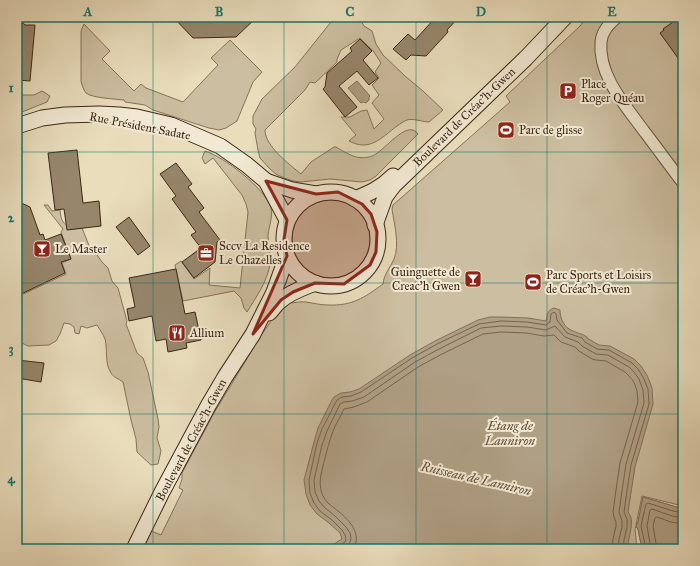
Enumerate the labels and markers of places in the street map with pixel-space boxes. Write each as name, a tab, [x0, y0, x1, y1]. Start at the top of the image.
place label: Place Roger Quéau	[581, 77, 645, 106]
parking icon: Place Roger Quéau	[558, 81, 578, 101]
sports icon: Parc de glisse	[496, 120, 516, 140]
place label: Parc de glisse	[519, 123, 582, 138]
bar icon: Le Master	[32, 239, 52, 259]
place label: Sccv La Residence Le Chazelles	[219, 239, 310, 267]
place label: Le Master	[55, 242, 108, 256]
office icon: Sccv La Residence Le Chazelles	[196, 243, 216, 263]
place label: Guinguette de Creac'h Gwen	[391, 265, 461, 293]
place label: Parc Sports et Loisirs de Créac'h-Gwen	[546, 268, 651, 296]
bar icon: Guinguette de Creac'h Gwen	[463, 269, 483, 289]
sports icon: Parc Sports et Loisirs de Créac'h-Gwen	[523, 272, 543, 292]
restaurant icon: Allium	[167, 323, 187, 343]
place label: Allium	[189, 326, 224, 340]

